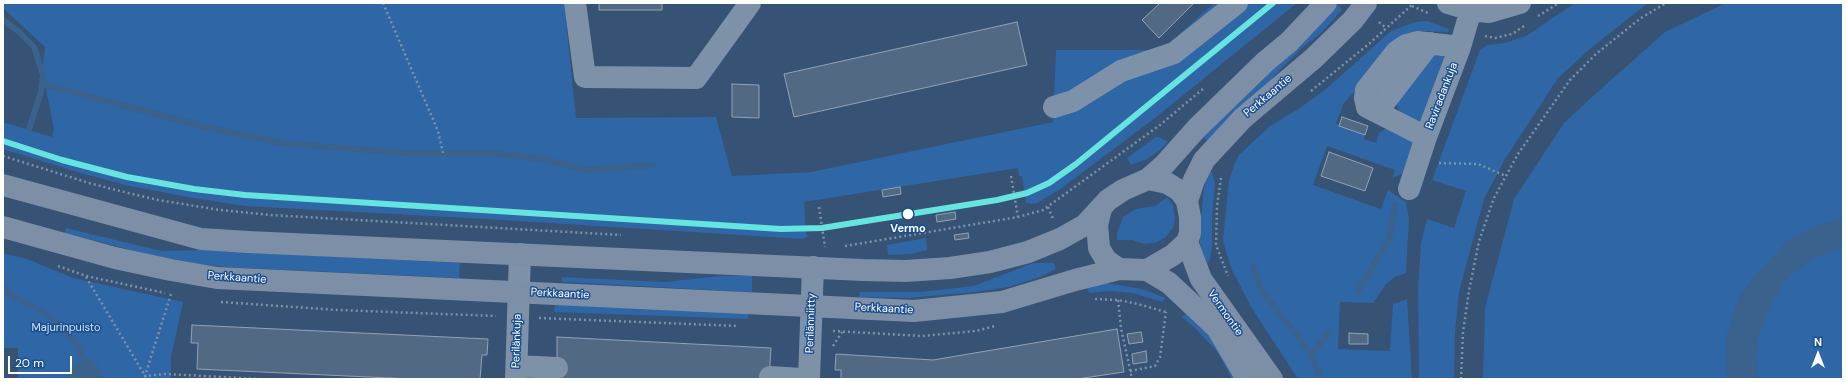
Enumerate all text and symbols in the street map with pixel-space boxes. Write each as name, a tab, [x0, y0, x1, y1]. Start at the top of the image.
street label: Raviradankuja	[1423, 61, 1461, 131]
street label: Perkkaantie	[1241, 72, 1295, 120]
marker: Vermo	[901, 207, 915, 221]
place label: Vermo	[890, 222, 926, 236]
street label: Perkkaantie	[207, 269, 267, 287]
street label: Perkkaantie	[530, 286, 590, 302]
street label: Vermontie	[1204, 288, 1246, 338]
street label: Perilänniitty	[803, 293, 819, 353]
street label: Perkkaantie	[854, 301, 914, 317]
street label: Perilänkuja	[509, 314, 525, 368]
park label: Majurinpuisto	[31, 321, 101, 335]
north arrow	[1798, 334, 1838, 374]
text: N	[1814, 335, 1822, 349]
scale bar	[10, 348, 74, 374]
text: 20 m	[15, 355, 44, 371]

